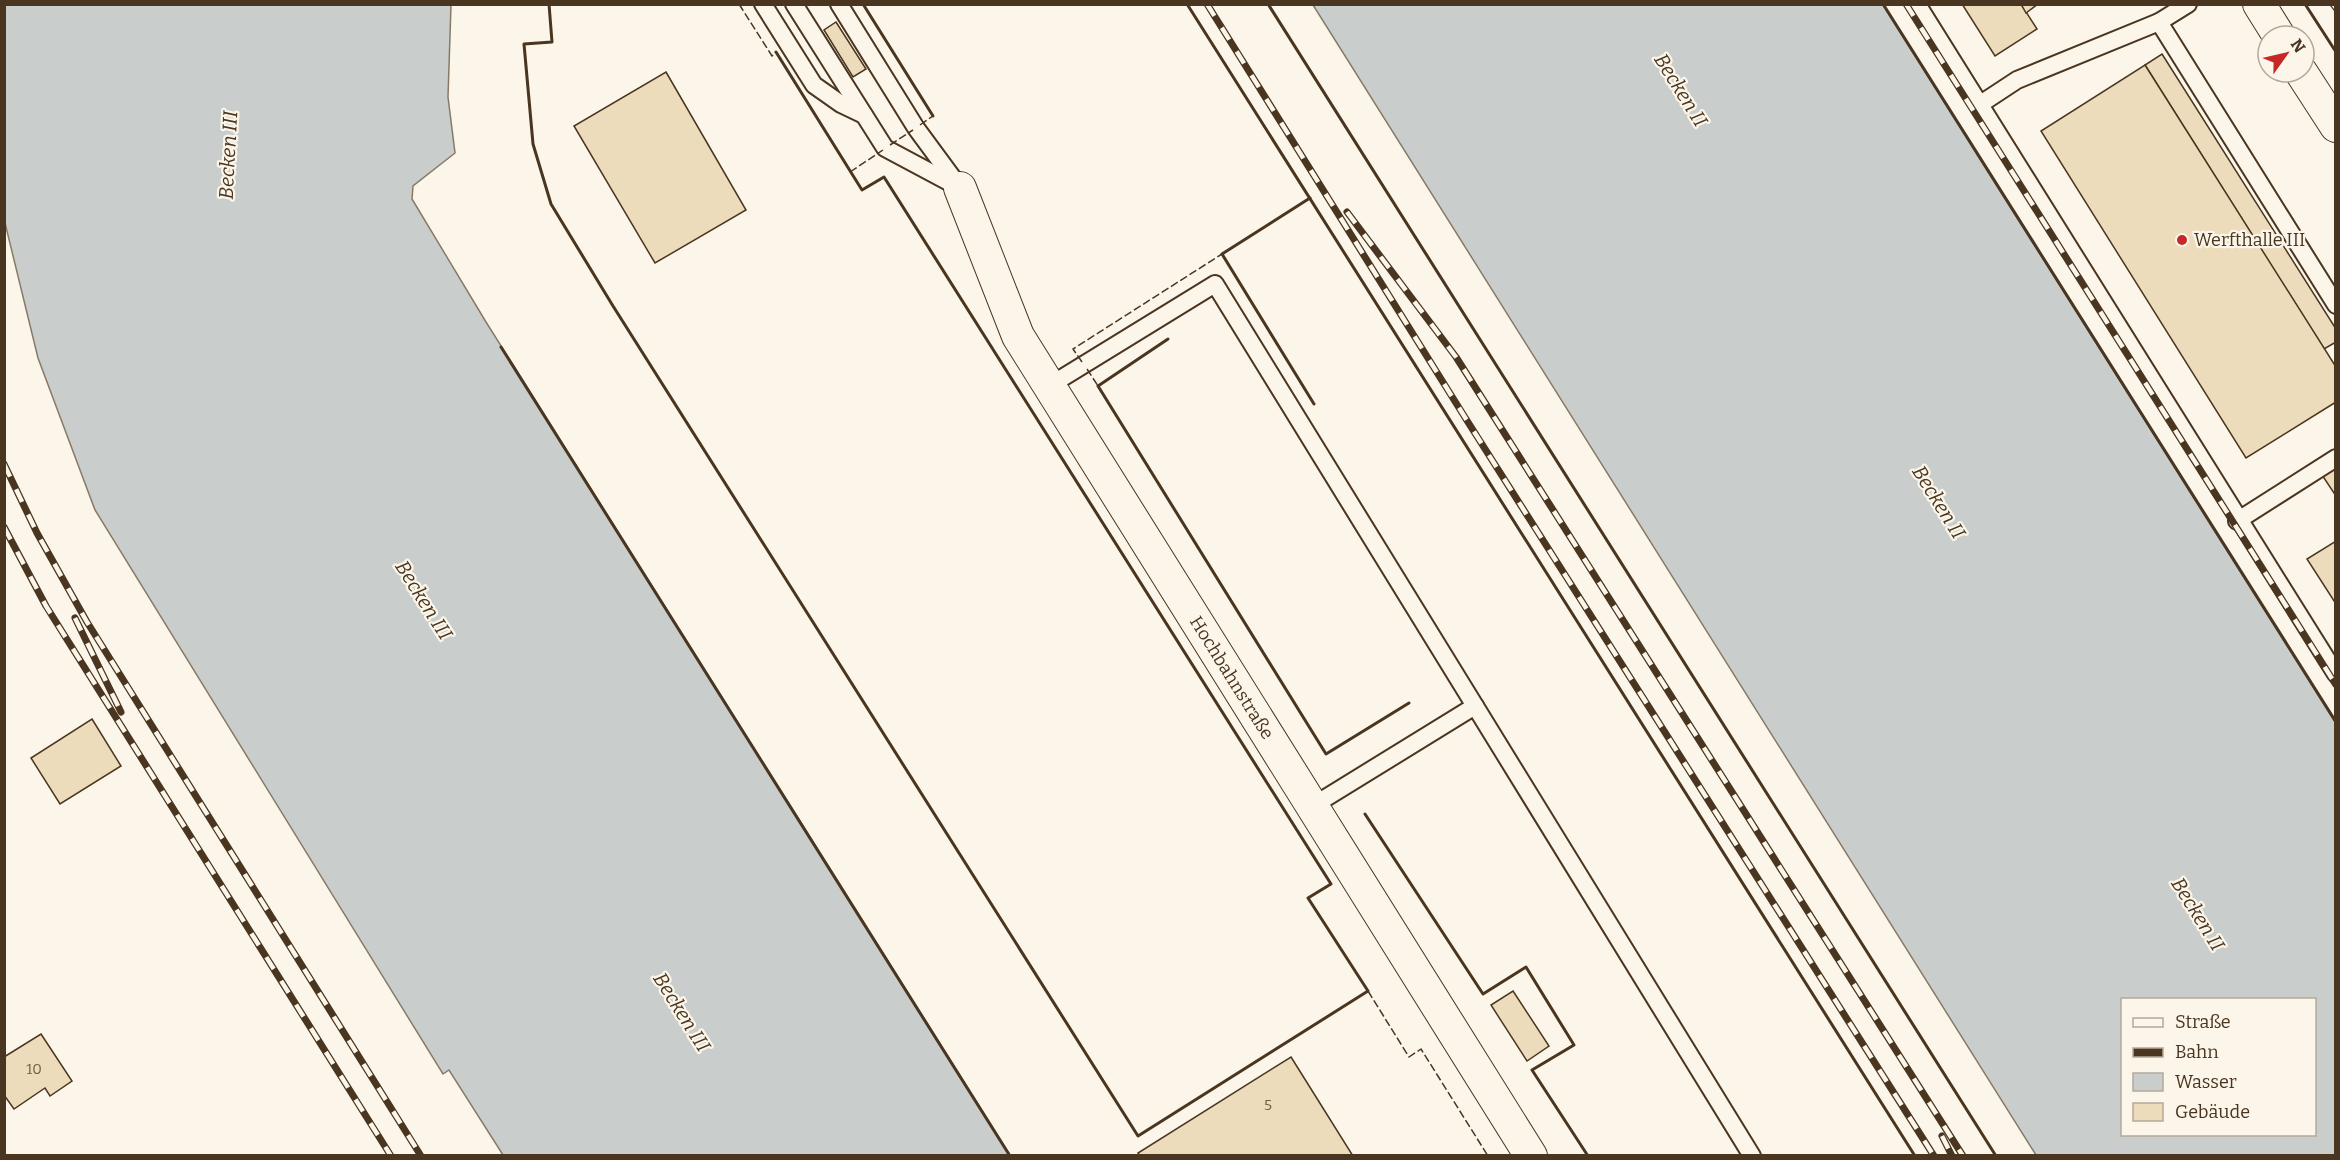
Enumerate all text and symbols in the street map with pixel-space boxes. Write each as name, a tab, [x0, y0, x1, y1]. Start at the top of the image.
north arrow	[2256, 24, 2316, 84]
text: N	[2287, 35, 2309, 56]
water label: Becken II	[1649, 49, 1713, 132]
water label: Becken III	[214, 109, 242, 200]
place label: Werfthalle III	[2194, 229, 2305, 251]
marker: Werfthalle III	[2175, 233, 2189, 247]
water label: Becken II	[1907, 461, 1971, 544]
water label: Becken III	[390, 556, 458, 645]
street label: Hochbahnstraße	[1185, 612, 1279, 743]
water label: Becken II	[2166, 873, 2230, 956]
water label: Becken III	[648, 968, 716, 1057]
legend	[2121, 998, 2316, 1136]
text: Straße	[2175, 1011, 2231, 1033]
text: Bahn	[2175, 1041, 2219, 1063]
house number: 10	[26, 1060, 42, 1078]
text: Wasser	[2175, 1071, 2237, 1093]
house number: 5	[1264, 1096, 1272, 1114]
text: Gebäude	[2175, 1101, 2250, 1123]

